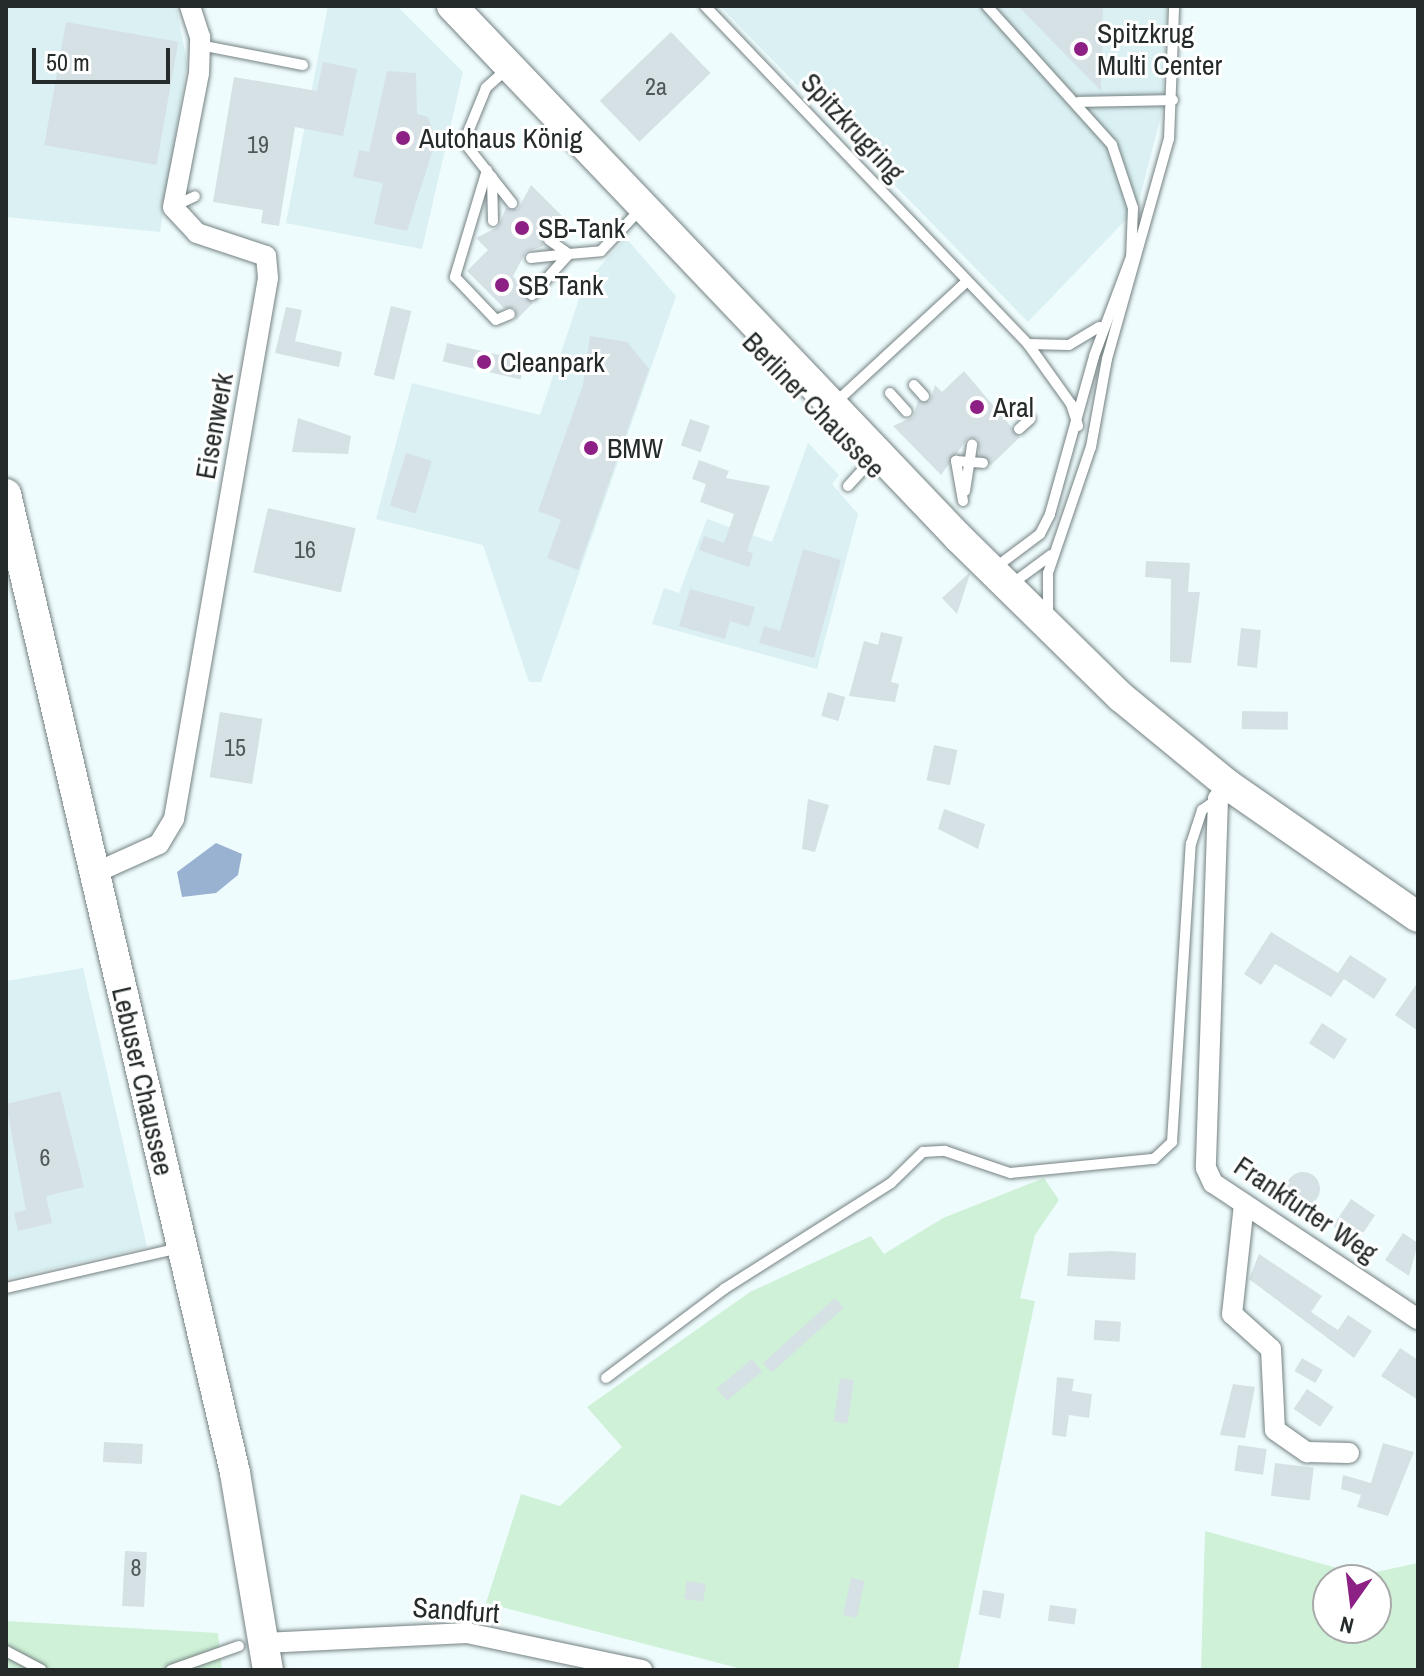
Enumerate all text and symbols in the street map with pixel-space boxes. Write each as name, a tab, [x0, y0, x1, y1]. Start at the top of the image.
place label: Spitzkrug Multi Center	[1097, 16, 1222, 82]
scale bar	[36, 32, 174, 82]
marker: Spitzkrug Multi Center	[1072, 40, 1090, 58]
text: 50 m	[46, 46, 90, 78]
street label: Spitzkrugring	[794, 66, 912, 188]
house number: 2a	[645, 73, 667, 101]
place label: Autohaus König	[419, 121, 582, 155]
marker: Autohaus König	[394, 129, 412, 147]
house number: 19	[247, 131, 269, 159]
place label: SB-Tank	[538, 211, 625, 245]
marker: SB-Tank	[513, 219, 531, 237]
place label: SB Tank	[518, 268, 604, 302]
marker: SB Tank	[493, 276, 511, 294]
street label: Berliner Chaussee	[736, 325, 892, 485]
place label: Cleanpark	[500, 345, 605, 379]
marker: Cleanpark	[475, 353, 493, 371]
street label: Eisenwerk	[188, 370, 240, 482]
place label: Aral	[993, 390, 1034, 424]
marker: Aral	[968, 398, 986, 416]
place label: BMW	[607, 431, 663, 465]
marker: BMW	[582, 439, 600, 457]
house number: 16	[294, 536, 316, 564]
house number: 15	[224, 734, 246, 762]
street label: Lebuser Chaussee	[105, 983, 181, 1179]
house number: 6	[40, 1144, 50, 1172]
street label: Frankfurter Weg	[1228, 1149, 1384, 1269]
house number: 8	[131, 1554, 141, 1582]
north arrow	[1312, 1564, 1392, 1644]
street label: Sandfurt	[412, 1590, 500, 1630]
text: N	[1337, 1609, 1357, 1641]

